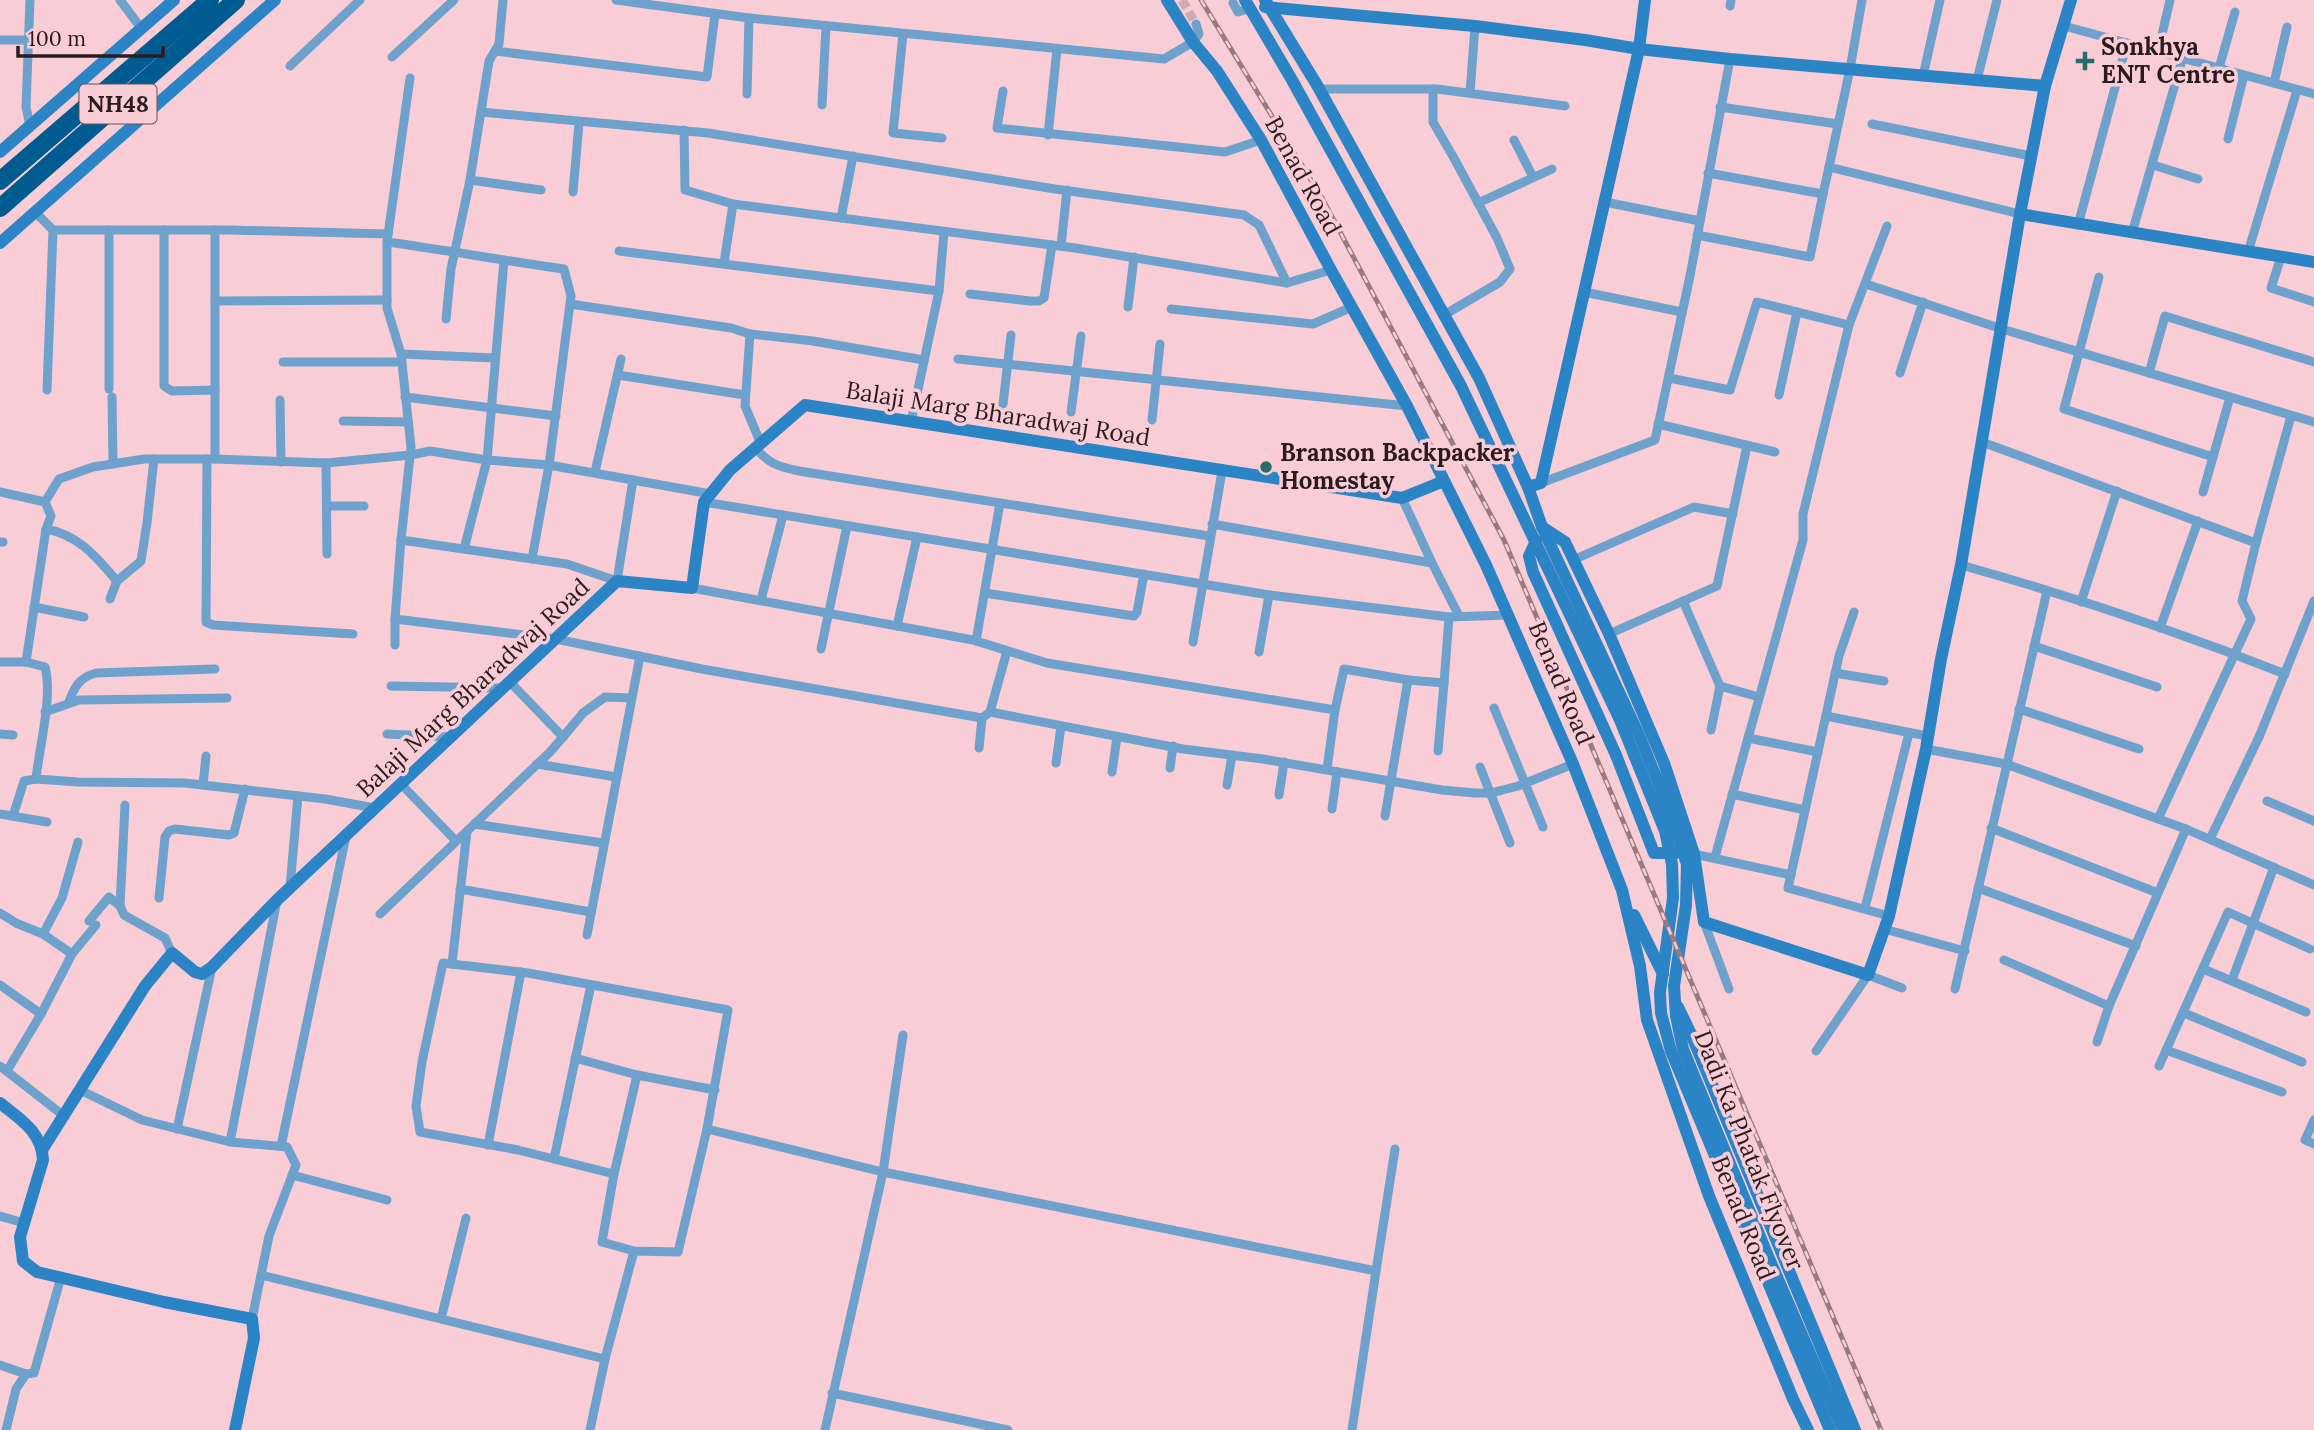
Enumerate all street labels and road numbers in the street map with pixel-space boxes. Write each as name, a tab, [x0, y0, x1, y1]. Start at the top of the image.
road number: NH48	[80, 85, 156, 124]
street label: Benad Road	[1258, 111, 1349, 241]
street label: Balaji Marg Bharadwaj Road	[844, 374, 1152, 453]
street label: Balaji Marg Bharadwaj Road	[350, 571, 596, 804]
street label: Benad Road	[1522, 616, 1601, 749]
street label: Dadi Ka Phatak Flyover	[1687, 1025, 1812, 1275]
street label: Benad Road	[1705, 1151, 1782, 1284]

